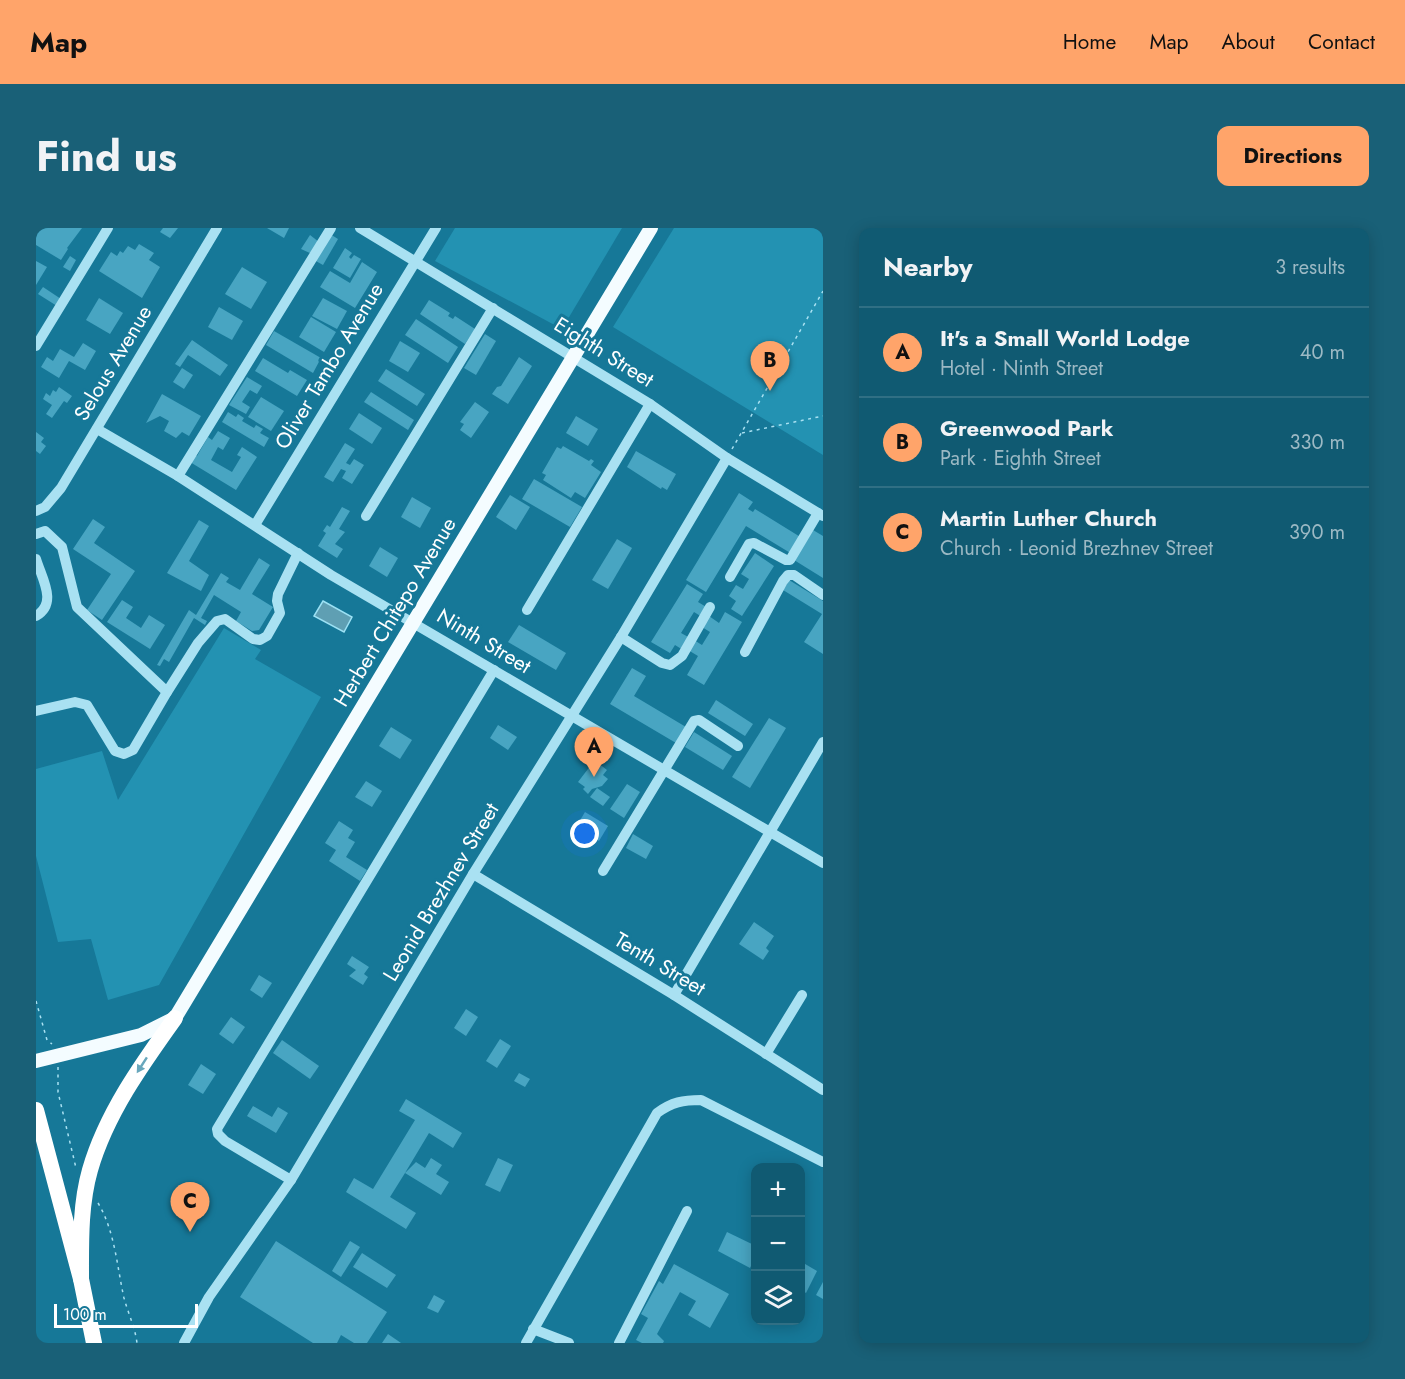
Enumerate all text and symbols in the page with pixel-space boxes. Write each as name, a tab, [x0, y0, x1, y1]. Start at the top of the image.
text: Map	[30, 22, 87, 63]
text: Home	[1063, 27, 1116, 57]
text: Map	[1149, 27, 1189, 57]
text: About	[1222, 27, 1275, 57]
text: Contact	[1308, 27, 1375, 57]
text: Find us	[36, 126, 177, 187]
button: Directions	[1217, 126, 1369, 186]
text: Nearby	[883, 248, 972, 286]
text: 3 results	[1275, 253, 1345, 282]
street label: Oliver Tambo Avenue	[267, 277, 391, 455]
street label: Selous Avenue	[67, 299, 159, 426]
street label: Eighth Street	[548, 309, 660, 395]
text: It's a Small World Lodge	[940, 322, 1190, 354]
text: A	[895, 338, 910, 367]
text: 40 m	[1300, 338, 1345, 367]
pin: B	[750, 342, 790, 391]
text: Hotel · Ninth Street	[940, 354, 1103, 383]
text: Greenwood Park	[940, 412, 1114, 444]
text: B	[896, 428, 909, 457]
text: 330 m	[1290, 428, 1345, 457]
text: Park · Eighth Street	[940, 444, 1101, 473]
text: Martin Luther Church	[940, 502, 1157, 534]
street label: Herbert Chitepo Avenue	[326, 511, 464, 712]
text: C	[895, 518, 910, 547]
text: 390 m	[1289, 518, 1345, 547]
text: Church · Leonid Brezhnev Street	[940, 534, 1213, 563]
street label: Ninth Street	[431, 601, 537, 681]
pin: A	[574, 728, 614, 777]
street label: Leonid Brezhnev Street	[376, 797, 506, 987]
your location	[570, 819, 599, 848]
street label: Tenth Street	[609, 925, 711, 1003]
one-way arrow	[136, 1057, 147, 1074]
map controls	[751, 1163, 805, 1325]
button: +	[751, 1163, 805, 1217]
pin: C	[170, 1182, 210, 1232]
button: −	[751, 1217, 805, 1271]
button: layers	[751, 1271, 805, 1325]
scale bar	[54, 1301, 198, 1328]
text: 100 m	[63, 1303, 107, 1326]

